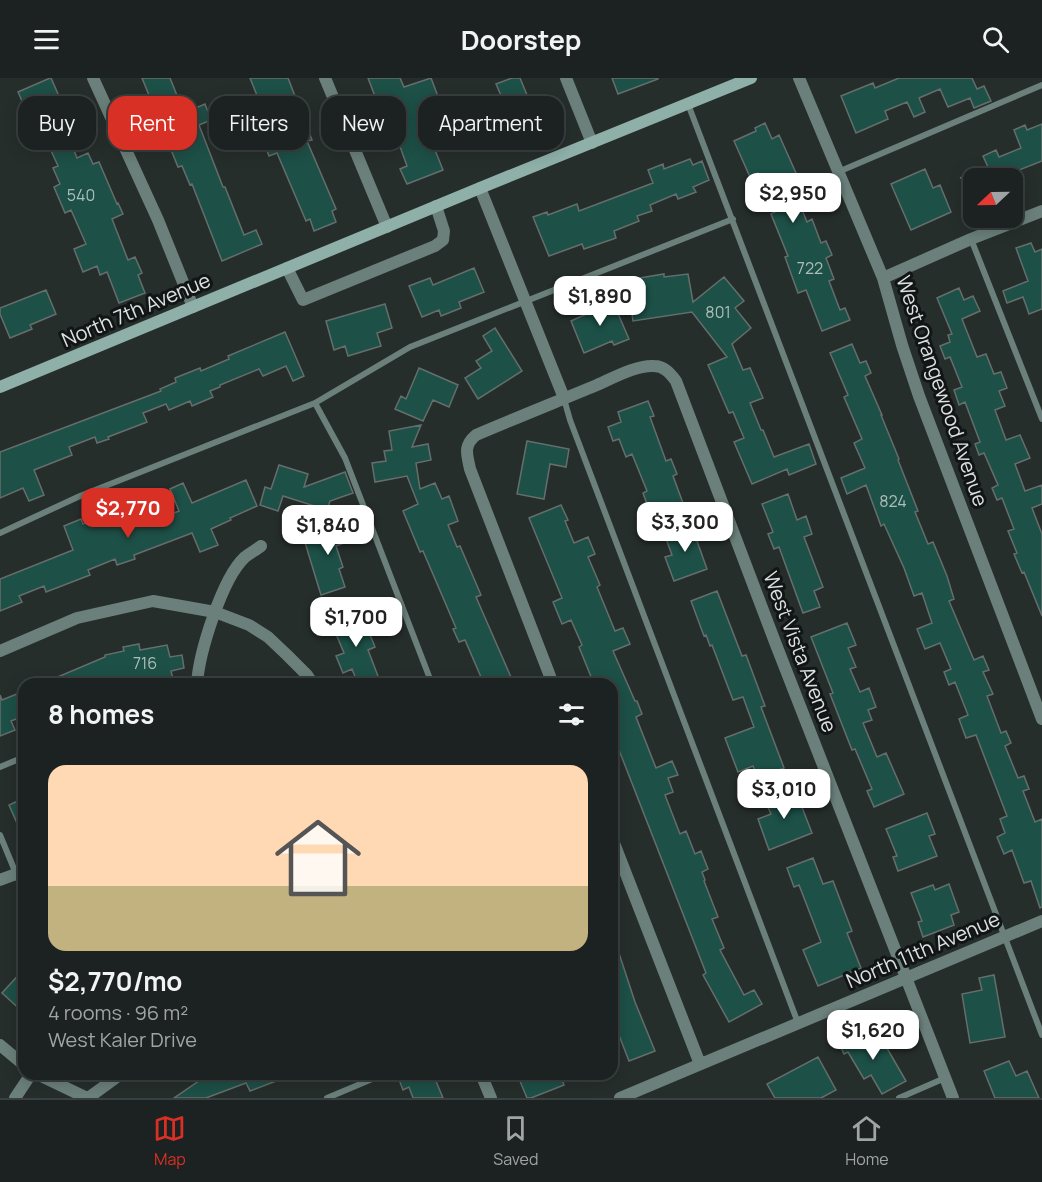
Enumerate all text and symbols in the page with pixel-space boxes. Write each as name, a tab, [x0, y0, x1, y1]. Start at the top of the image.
text: Doorstep	[461, 21, 581, 58]
icon: menu	[30, 23, 63, 56]
icon: search	[979, 23, 1012, 56]
chip: Buy	[18, 96, 96, 150]
chip: Rent	[108, 96, 197, 150]
chip: Filters	[209, 96, 309, 150]
chip: New	[321, 96, 406, 150]
chip: Apartment	[418, 96, 564, 150]
north arrow	[963, 168, 1023, 228]
map controls	[963, 168, 1023, 228]
pin: $2,950	[744, 173, 842, 224]
text: $2,950	[759, 179, 827, 206]
house number: 540	[67, 184, 95, 206]
house number: 722	[797, 257, 823, 279]
street label: North 7th Avenue	[57, 266, 214, 353]
street label: West Orangewood Avenue	[890, 272, 995, 510]
pin: $1,890	[551, 276, 649, 327]
text: $1,890	[568, 282, 632, 309]
house number: 801	[705, 301, 731, 323]
pin: $2,770	[79, 488, 177, 539]
house number: 824	[879, 490, 907, 512]
text: $2,770	[95, 494, 161, 521]
pin: $3,300	[636, 502, 734, 553]
pin: $1,840	[279, 505, 377, 556]
text: $3,300	[651, 508, 719, 535]
text: $1,840	[296, 511, 360, 538]
street label: West Vista Avenue	[757, 568, 844, 736]
pin: $1,700	[307, 597, 405, 648]
text: $1,700	[324, 603, 388, 630]
house number: 716	[133, 652, 157, 674]
text: 8 homes	[48, 696, 154, 732]
icon: filters	[555, 698, 588, 731]
pin: $3,010	[735, 769, 833, 820]
text: $3,010	[751, 775, 817, 802]
icon: home	[264, 804, 372, 912]
street label: North 11th Avenue	[842, 905, 1004, 994]
text: $2,770/mo	[48, 963, 182, 999]
text: 4 rooms · 96 m²	[48, 999, 188, 1026]
pin: $1,620	[824, 1010, 922, 1061]
text: $1,620	[841, 1016, 905, 1043]
text: West Kaler Drive	[48, 1026, 197, 1053]
tab: Map	[153, 1112, 186, 1170]
tab: Saved	[493, 1112, 538, 1170]
tab: Home	[845, 1112, 889, 1170]

